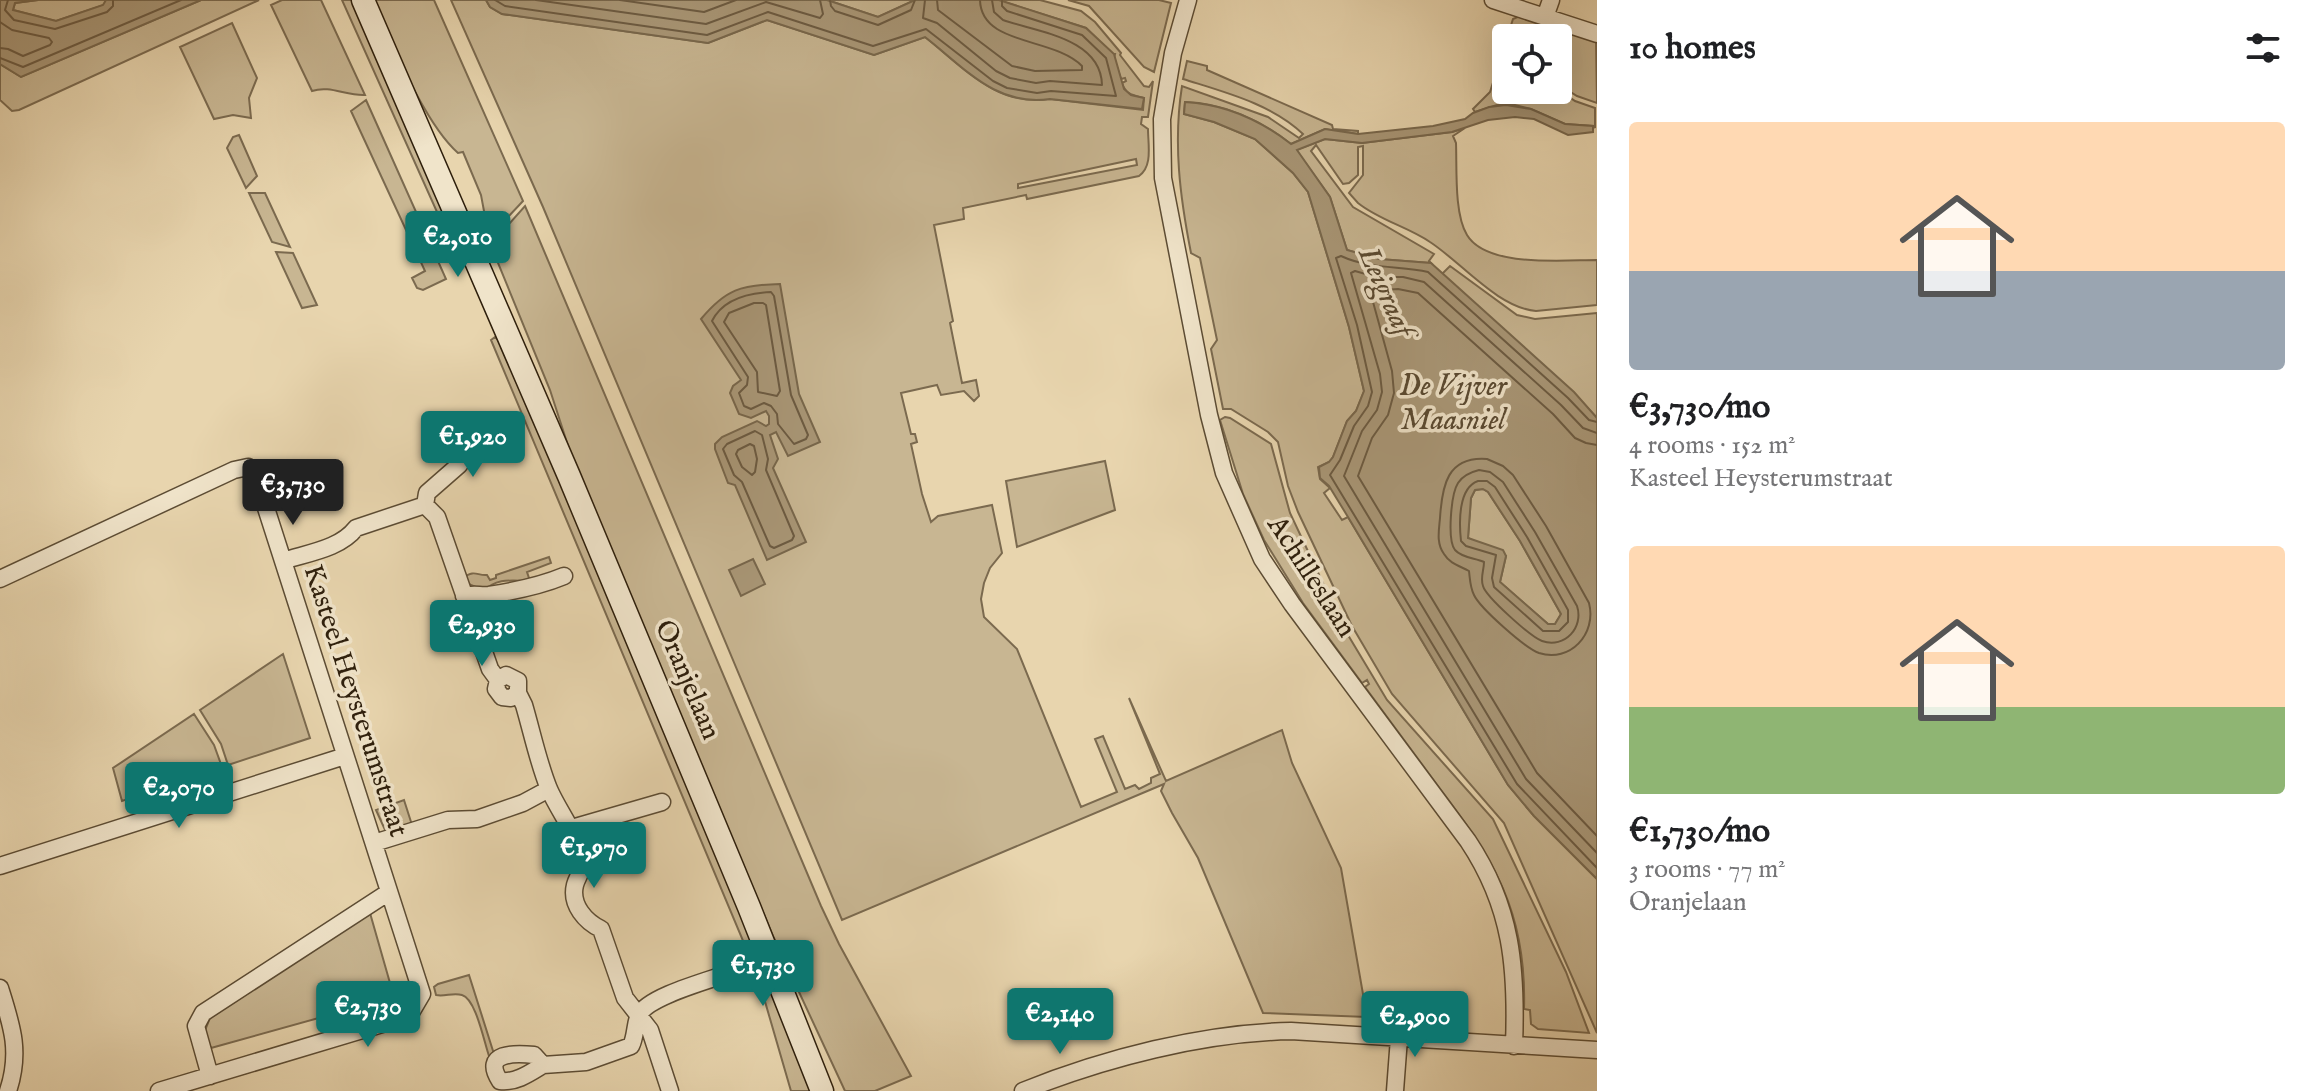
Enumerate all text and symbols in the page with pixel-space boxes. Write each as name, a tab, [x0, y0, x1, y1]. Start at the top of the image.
map controls	[1492, 24, 1572, 104]
button: locate	[1492, 24, 1572, 104]
icon: filters	[2241, 26, 2285, 70]
text: 10 homes	[1629, 27, 1756, 70]
icon: home	[1885, 174, 2029, 318]
pin: €2,010	[393, 211, 523, 279]
text: €2,010	[423, 220, 493, 253]
water label: Leigraaf	[1348, 240, 1425, 350]
water label: De Vijver Maasniel	[1399, 368, 1509, 440]
text: €3,730/mo	[1629, 386, 1770, 429]
pin: €1,920	[408, 411, 538, 479]
text: €1,920	[439, 420, 507, 453]
text: 4 rooms · 152 m²	[1629, 429, 1796, 462]
pin: €3,730	[228, 459, 358, 527]
text: Kasteel Heysterumstraat	[1629, 462, 1893, 495]
text: €3,730	[260, 468, 326, 501]
street label: Achilleslaan	[1258, 509, 1363, 644]
street label: Kasteel Heysterumstraat	[294, 561, 416, 842]
icon: home	[1885, 598, 2029, 742]
pin: €2,930	[417, 600, 547, 668]
text: €2,930	[448, 609, 516, 642]
street label: Oranjelaan	[646, 615, 728, 745]
pin: €2,070	[114, 762, 244, 830]
text: €2,070	[143, 771, 215, 804]
text: €1,730/mo	[1629, 810, 1770, 853]
pin: €1,970	[529, 822, 659, 890]
text: €1,970	[560, 831, 628, 864]
text: 3 rooms · 77 m²	[1629, 853, 1786, 886]
text: Oranjelaan	[1629, 886, 1747, 919]
pin: €1,730	[698, 940, 828, 1008]
text: €1,730	[730, 949, 796, 982]
pin: €2,730	[303, 981, 433, 1049]
pin: €2,140	[995, 988, 1125, 1056]
text: €2,730	[334, 990, 402, 1023]
pin: €2,900	[1350, 991, 1480, 1059]
text: €2,140	[1025, 997, 1095, 1030]
text: €2,900	[1379, 1000, 1451, 1033]

